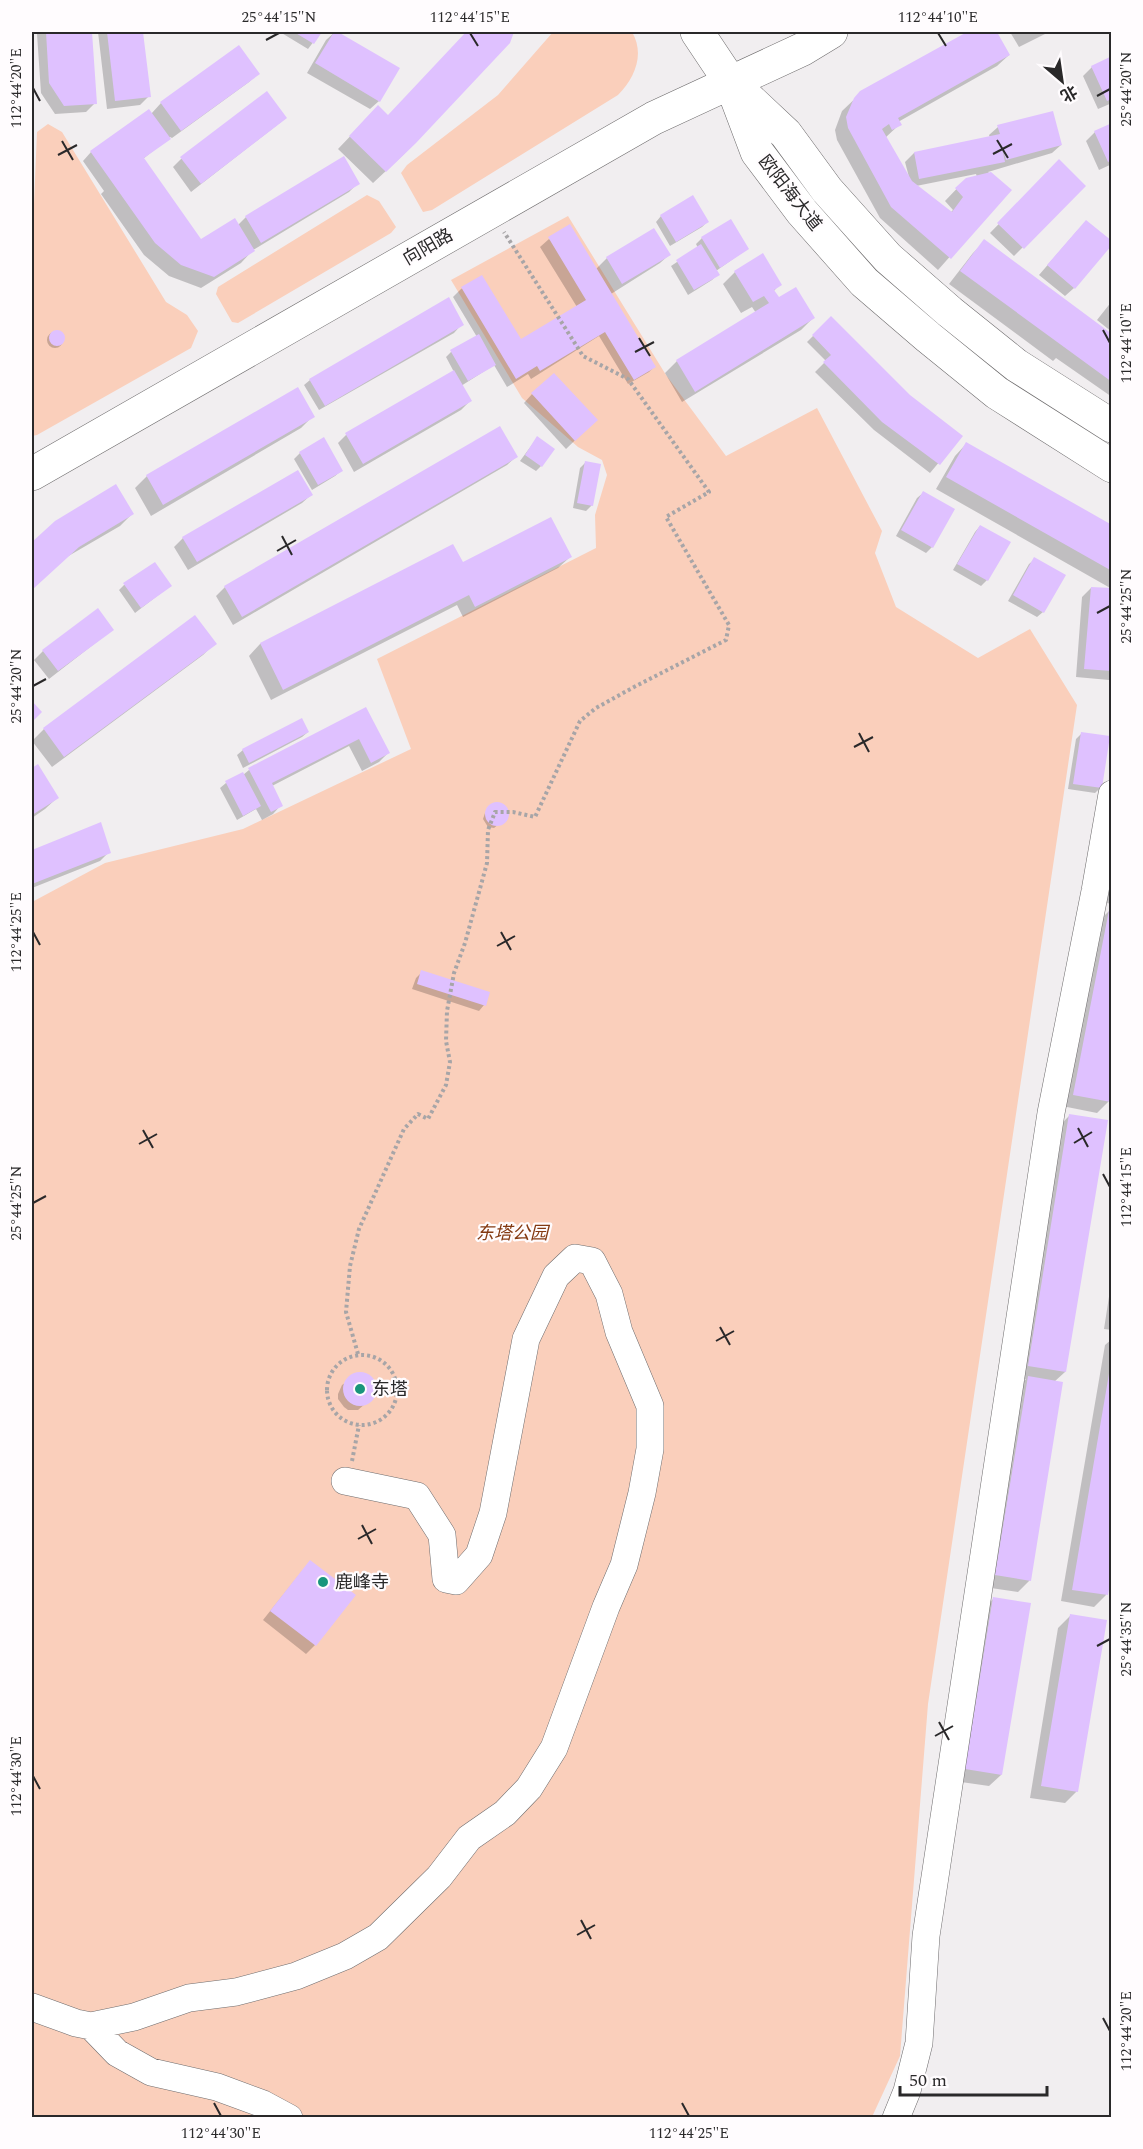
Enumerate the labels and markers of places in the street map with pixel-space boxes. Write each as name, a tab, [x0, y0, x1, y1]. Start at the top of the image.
place label: 东塔	[372, 1376, 408, 1403]
marker: 东塔	[353, 1382, 367, 1396]
place label: 鹿峰寺	[335, 1569, 389, 1596]
marker: 鹿峰寺	[316, 1575, 330, 1589]

